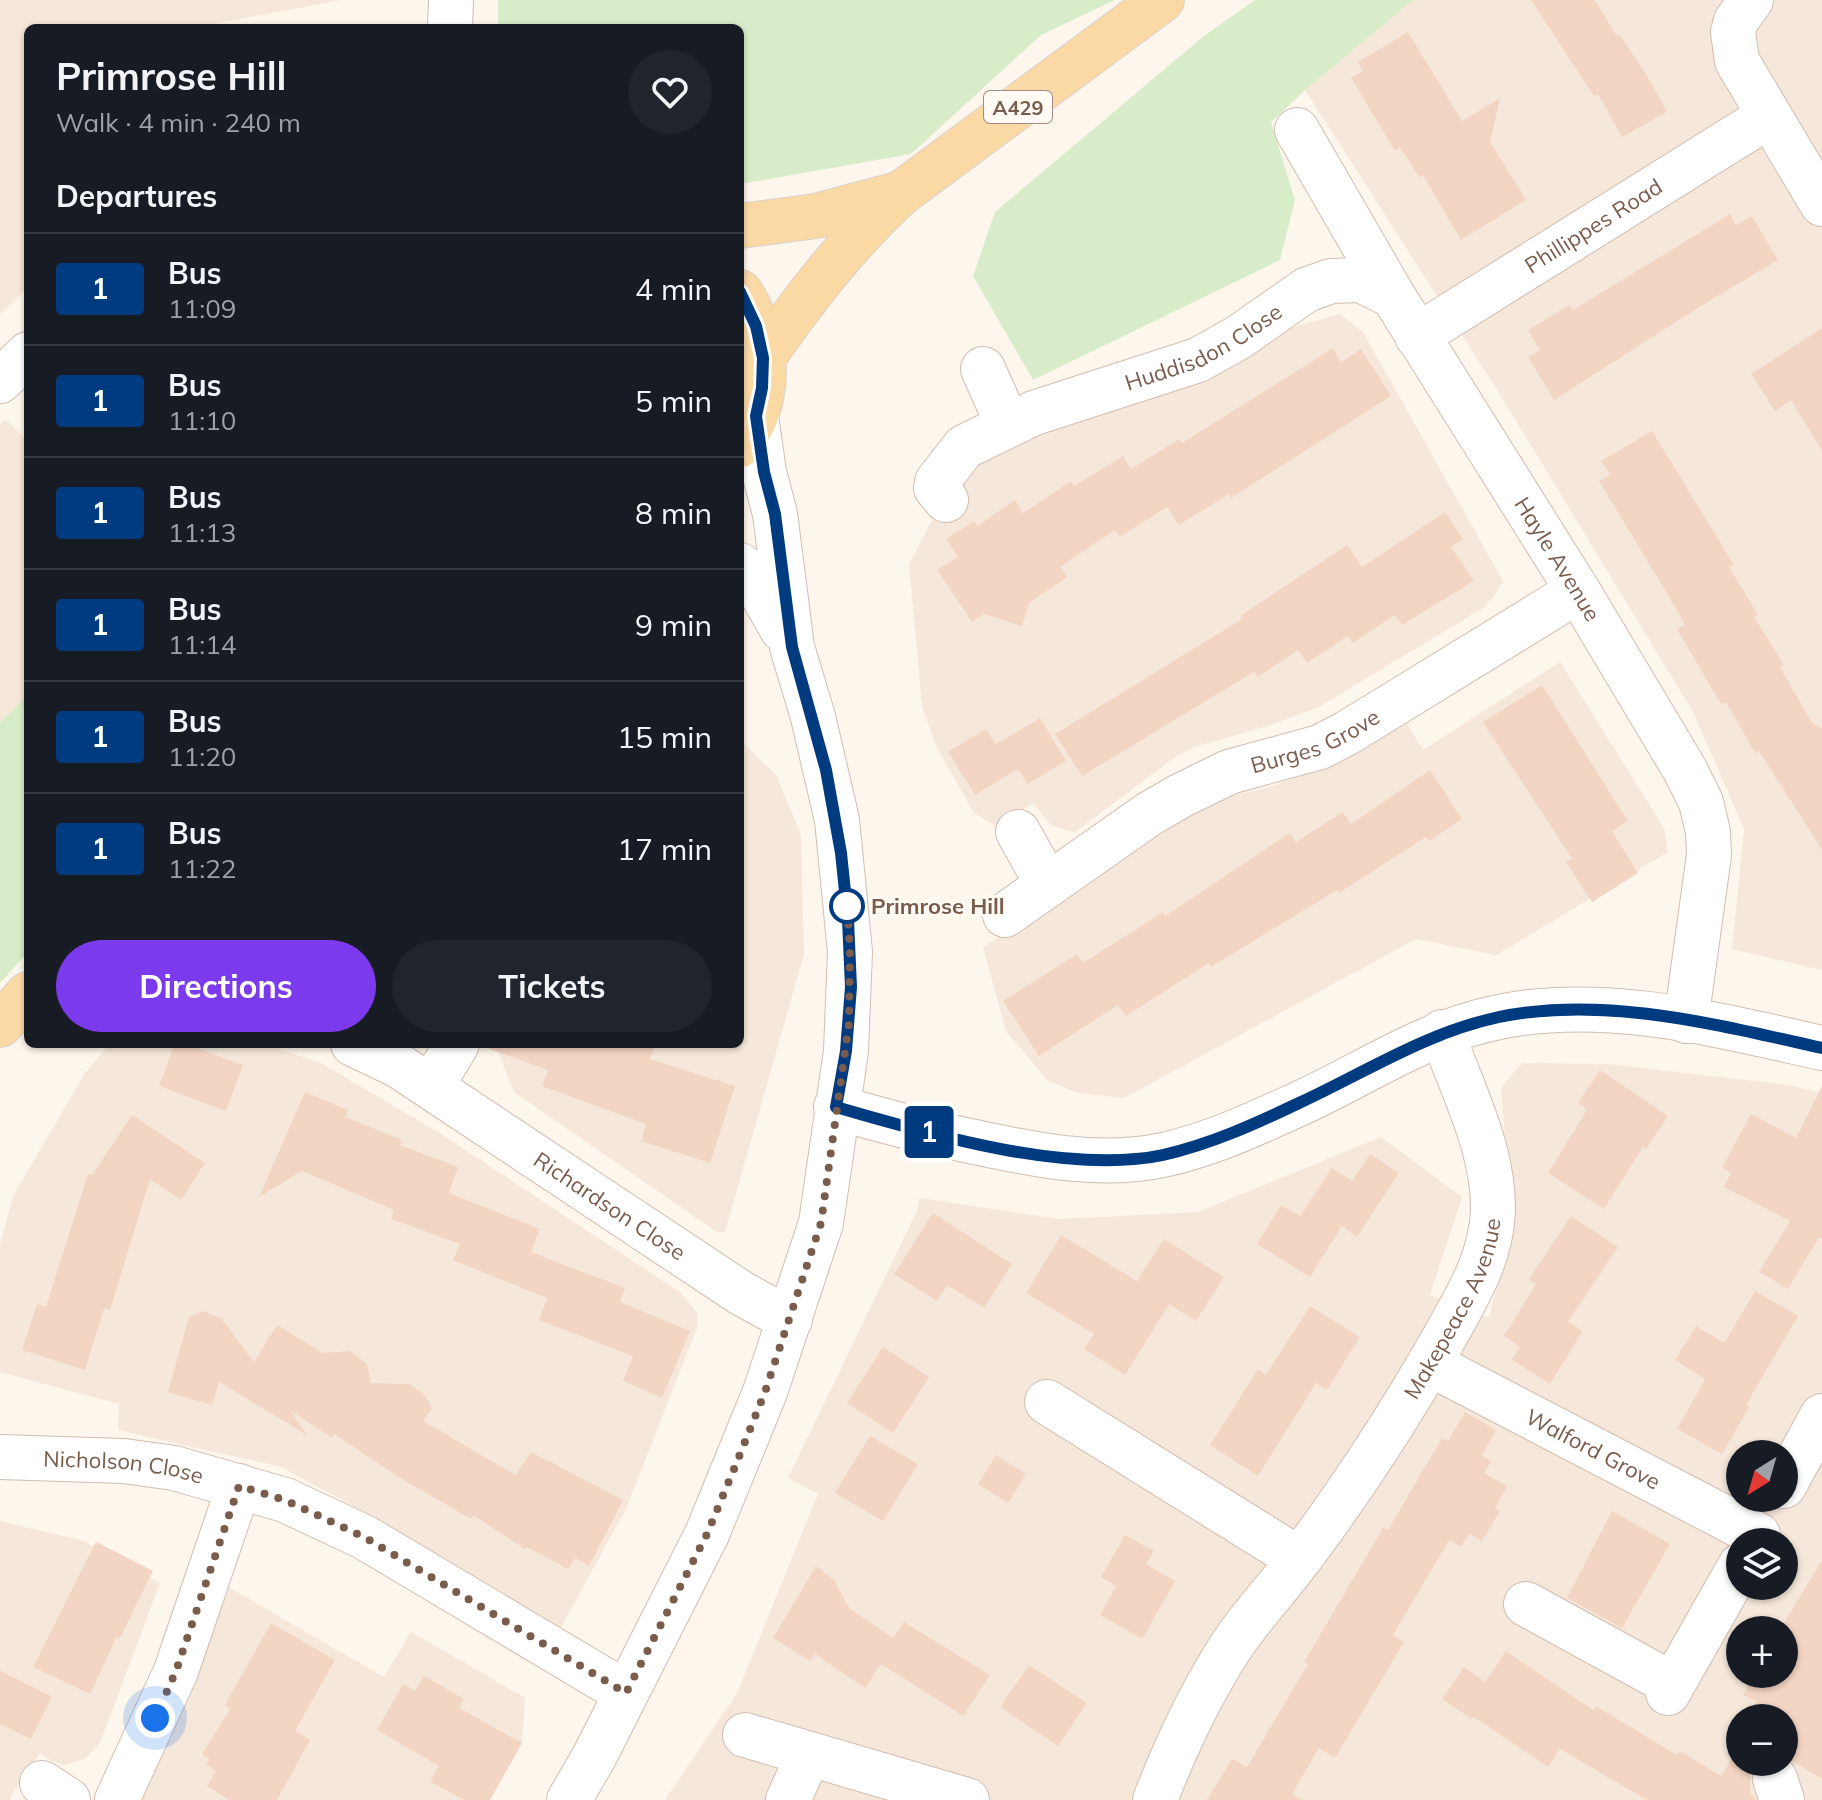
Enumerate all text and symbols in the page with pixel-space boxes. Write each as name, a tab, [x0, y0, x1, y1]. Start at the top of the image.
button: heart	[628, 50, 712, 134]
text: Primrose Hill	[56, 52, 287, 100]
road number: A429	[984, 91, 1052, 123]
text: Walk · 4 min · 240 m	[56, 106, 301, 139]
street label: Phillippes Road	[1519, 172, 1667, 279]
text: Departures	[56, 177, 217, 215]
text: Bus	[168, 254, 222, 292]
text: 4 min	[635, 270, 712, 308]
text: 1	[92, 271, 108, 306]
text: 11:09	[168, 292, 236, 325]
street label: Huddisdon Close	[1121, 297, 1287, 397]
text: Bus	[168, 366, 222, 404]
text: 5 min	[635, 382, 712, 420]
text: 1	[92, 383, 108, 418]
text: 11:10	[168, 404, 236, 437]
text: Bus	[168, 478, 222, 516]
street label: Hayle Avenue	[1508, 492, 1607, 626]
text: 8 min	[635, 494, 712, 532]
text: 1	[92, 495, 108, 530]
text: 11:13	[168, 516, 236, 549]
text: Bus	[168, 590, 222, 628]
text: 9 min	[635, 606, 712, 644]
text: 1	[92, 607, 108, 642]
text: 11:14	[168, 628, 236, 661]
text: Bus	[168, 702, 222, 740]
street label: Burges Grove	[1248, 702, 1385, 779]
text: 15 min	[617, 718, 712, 756]
text: 1	[92, 719, 108, 754]
text: 11:20	[168, 740, 236, 773]
text: Bus	[168, 814, 222, 852]
text: 17 min	[617, 830, 712, 868]
text: 1	[92, 831, 108, 866]
text: 11:22	[168, 852, 236, 885]
marker: Primrose Hill	[830, 889, 864, 923]
place label: Primrose Hill	[871, 892, 1004, 920]
button: Directions	[56, 940, 376, 1032]
button: Tickets	[392, 940, 712, 1032]
line badge: 1	[903, 1106, 955, 1158]
text: 1	[921, 1114, 937, 1149]
street label: Richardson Close	[529, 1145, 691, 1266]
street label: Makepeace Avenue	[1397, 1217, 1507, 1404]
street label: Walford Grove	[1521, 1402, 1665, 1496]
north arrow	[1726, 1440, 1798, 1512]
map controls	[1726, 1440, 1798, 1776]
street label: Nicholson Close	[43, 1444, 207, 1490]
button: layers	[1726, 1528, 1798, 1600]
button: +	[1726, 1616, 1798, 1688]
your location	[135, 1698, 175, 1738]
button: −	[1726, 1704, 1798, 1776]

